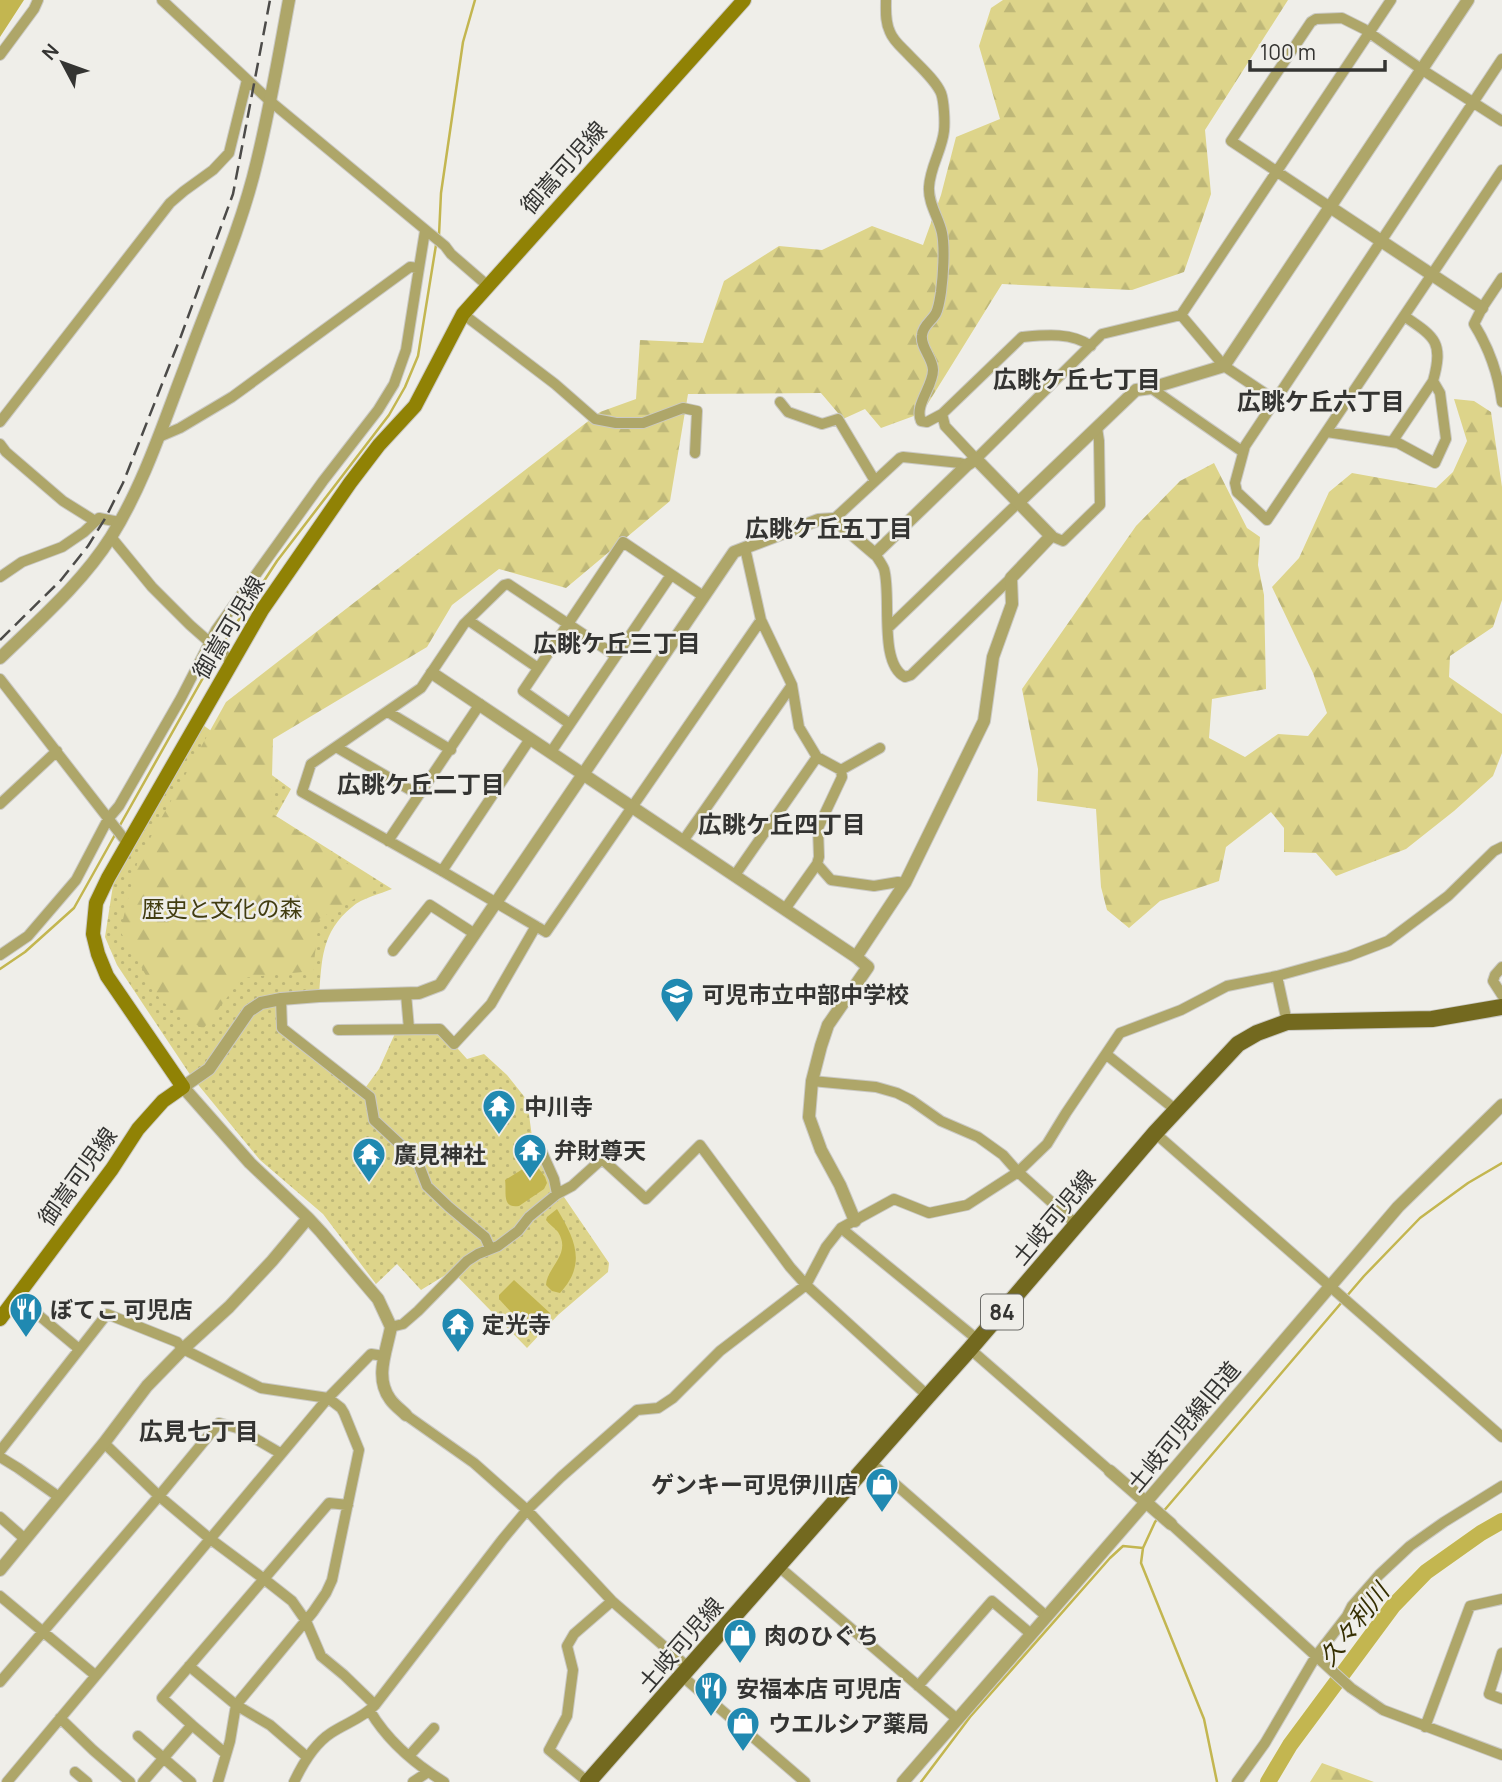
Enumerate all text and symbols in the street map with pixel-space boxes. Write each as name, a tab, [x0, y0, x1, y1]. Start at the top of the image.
north arrow	[28, 28, 98, 98]
scale bar	[1250, 28, 1385, 72]
text: N	[36, 38, 64, 66]
text: 100 m	[1260, 38, 1316, 66]
street label: 御嵩可児線	[513, 114, 613, 220]
district label: 広眺ケ丘七丁目	[993, 362, 1161, 395]
district label: 広眺ケ丘六丁目	[1237, 384, 1405, 417]
district label: 広眺ケ丘五丁目	[745, 511, 913, 544]
street label: 御嵩可児線	[185, 569, 271, 685]
district label: 広眺ケ丘三丁目	[533, 626, 701, 659]
district label: 広眺ケ丘二丁目	[337, 767, 505, 800]
district label: 広眺ケ丘四丁目	[698, 807, 866, 840]
park label: 歴史と文化の森	[142, 892, 303, 924]
school or university icon: 可児市立中部中学校	[658, 975, 696, 1024]
place label: 可児市立中部中学校	[702, 978, 909, 1010]
temple icon: 中川寺	[480, 1087, 518, 1136]
place label: 中川寺	[524, 1090, 593, 1122]
street label: 御嵩可児線	[30, 1120, 124, 1232]
temple icon: 弁財尊天	[511, 1131, 549, 1180]
place label: 弁財尊天	[554, 1134, 646, 1166]
temple icon: 廣見神社	[350, 1135, 388, 1184]
place label: 廣見神社	[394, 1138, 486, 1170]
street label: 土岐可児線	[1004, 1163, 1102, 1271]
restaurant icon: ぼてこ 可児店	[7, 1290, 45, 1339]
place label: ぼてこ 可児店	[50, 1293, 193, 1325]
road number: 84	[981, 1294, 1023, 1330]
temple icon: 定光寺	[439, 1305, 477, 1354]
place label: 定光寺	[482, 1308, 551, 1340]
street label: 土岐可児線旧道	[1119, 1354, 1247, 1498]
district label: 広見七丁目	[139, 1414, 259, 1447]
shop icon: ゲンキー可児伊川店	[863, 1465, 901, 1514]
place label: ゲンキー可児伊川店	[651, 1468, 858, 1500]
water label: 久々利川	[1310, 1574, 1397, 1672]
street label: 土岐可児線	[630, 1590, 730, 1698]
shop icon: 肉のひぐち	[721, 1616, 759, 1665]
place label: 肉のひぐち	[764, 1619, 879, 1651]
restaurant icon: 安福本店 可児店	[692, 1669, 730, 1718]
place label: 安福本店 可児店	[736, 1672, 902, 1704]
shop icon: ウエルシア薬局	[724, 1704, 762, 1753]
place label: ウエルシア薬局	[768, 1707, 929, 1739]

